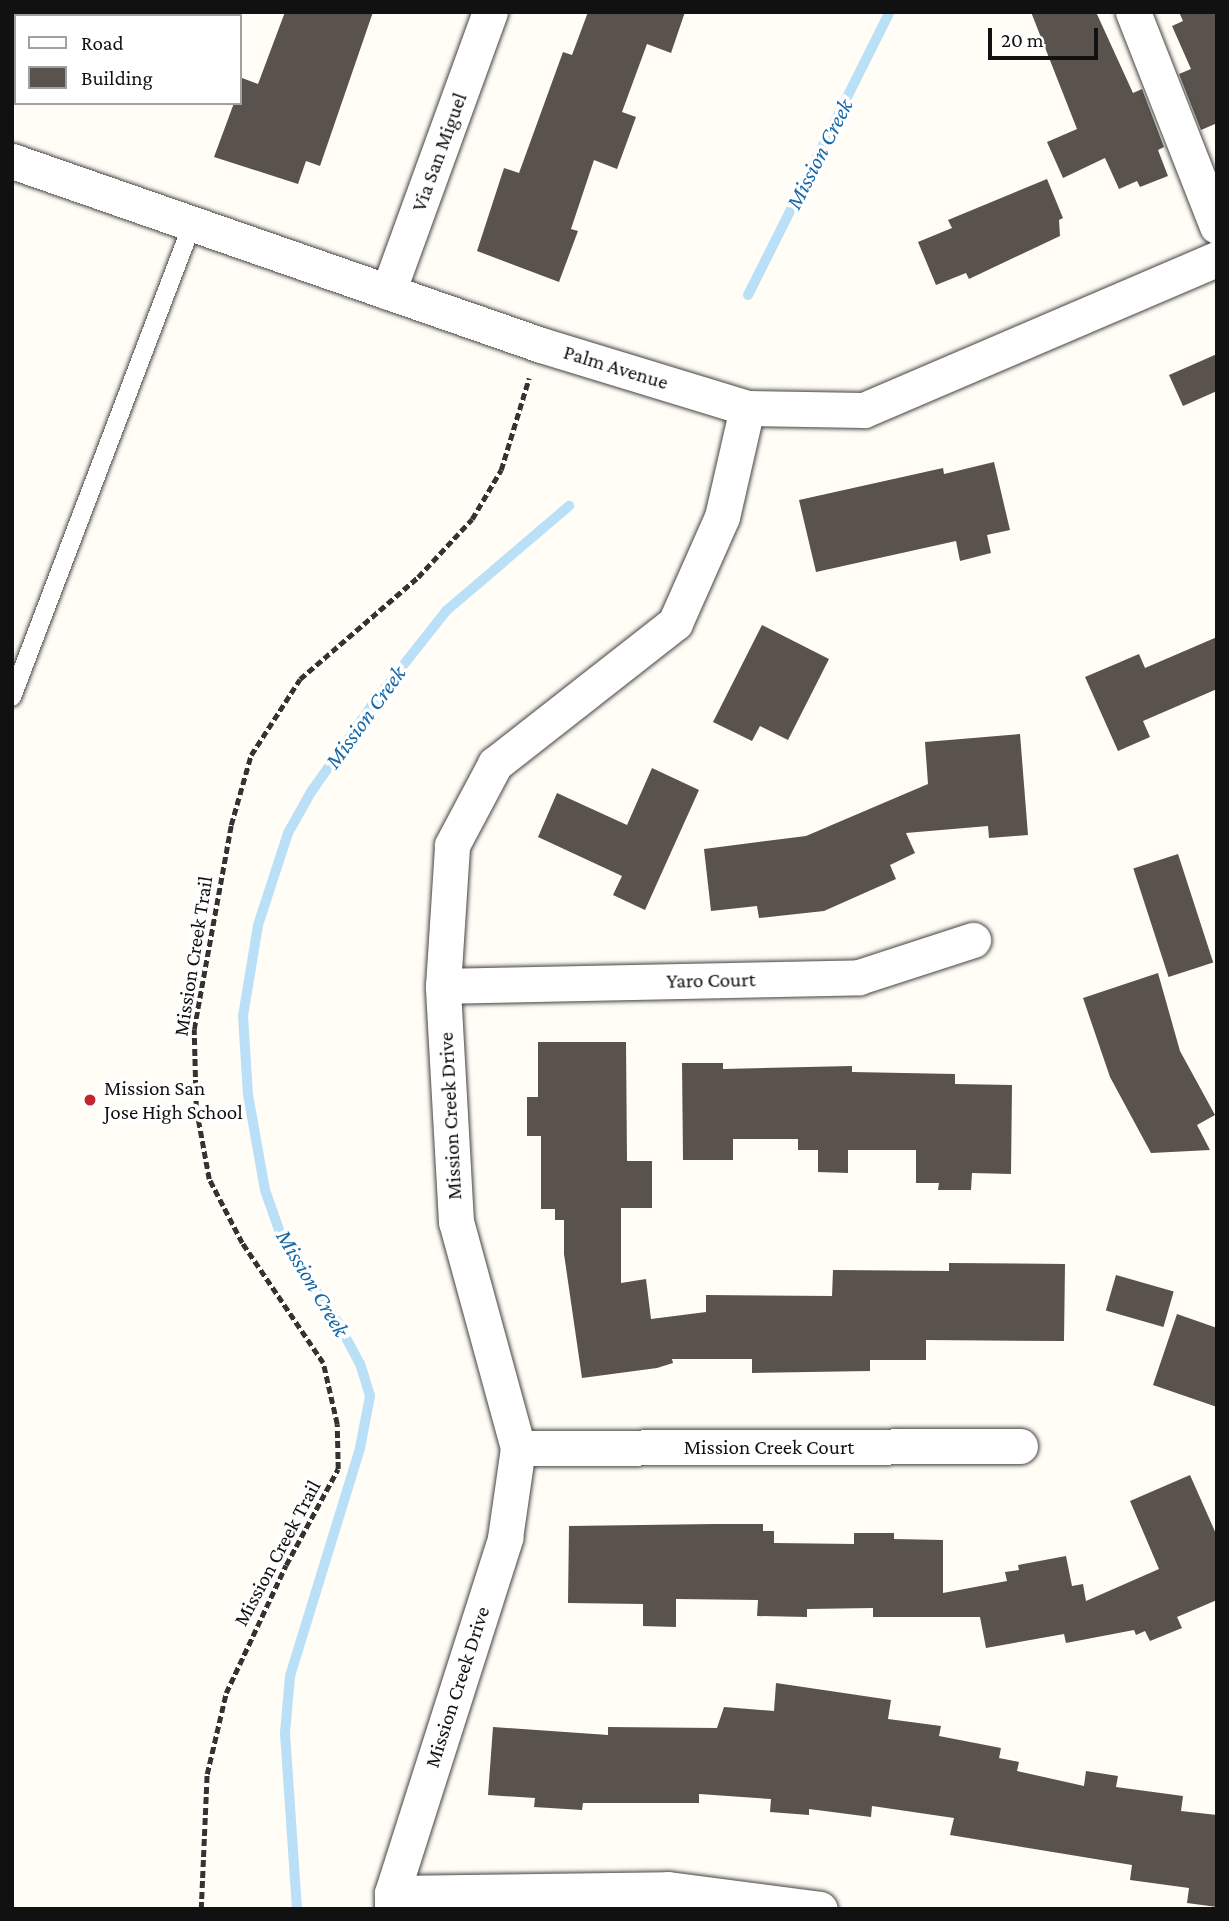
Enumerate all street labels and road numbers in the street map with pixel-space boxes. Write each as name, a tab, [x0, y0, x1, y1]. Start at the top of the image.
street label: Via San Miguel	[406, 89, 472, 215]
street label: Palm Avenue	[561, 339, 671, 395]
street label: Mission Creek Trail	[168, 874, 218, 1038]
street label: Yaro Court	[666, 967, 756, 993]
street label: Mission Creek Drive	[433, 1031, 467, 1201]
street label: Mission Creek Court	[684, 1434, 854, 1460]
street label: Mission Creek Trail	[228, 1476, 326, 1630]
street label: Mission Creek Drive	[419, 1603, 495, 1771]

